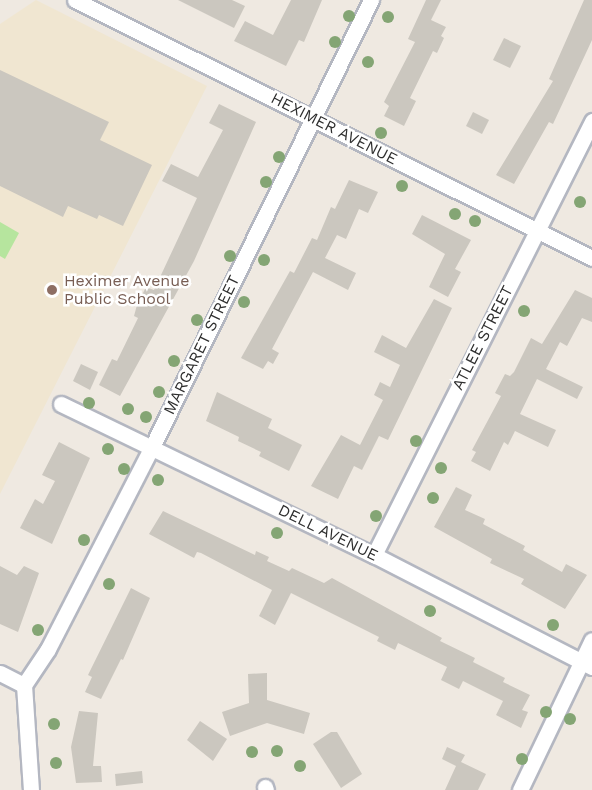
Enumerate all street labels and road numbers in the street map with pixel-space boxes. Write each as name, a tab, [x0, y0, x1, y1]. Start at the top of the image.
street label: HEXIMER AVENUE	[267, 89, 401, 169]
street label: MARGARET STREET	[160, 272, 244, 418]
street label: ATLEE STREET	[448, 283, 518, 393]
street label: DELL AVENUE	[274, 500, 382, 566]

